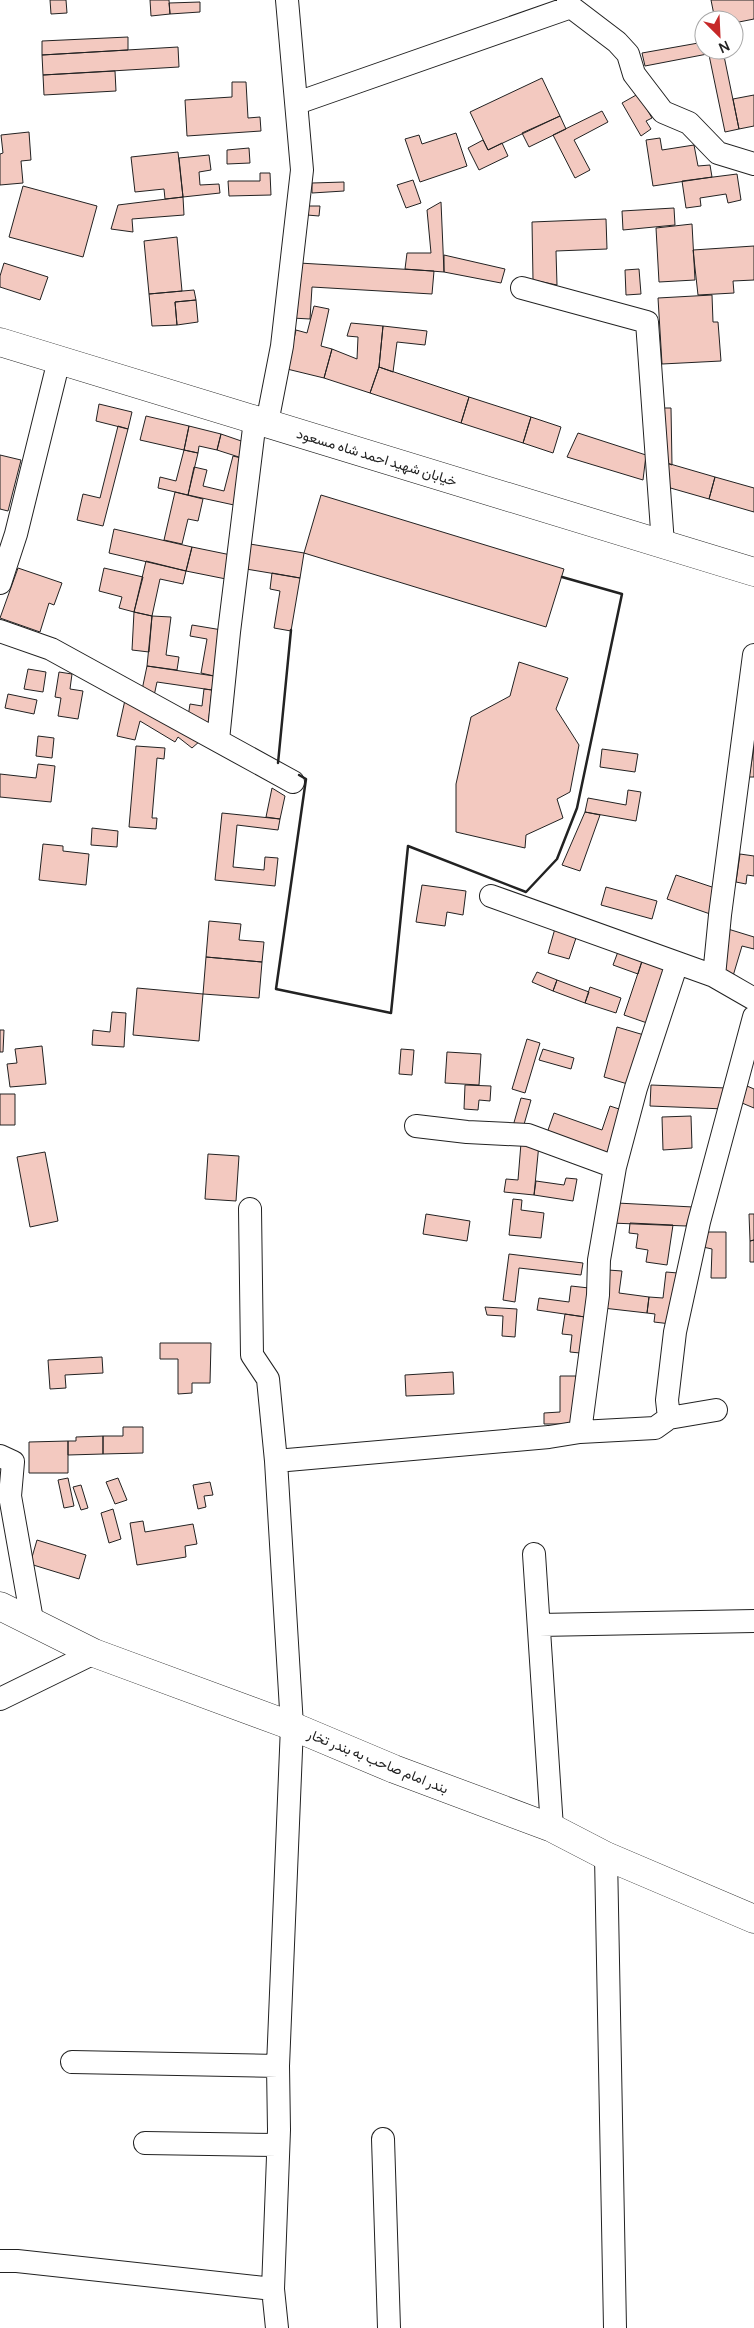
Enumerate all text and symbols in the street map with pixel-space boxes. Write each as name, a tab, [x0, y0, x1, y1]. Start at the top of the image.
north arrow	[694, 10, 744, 60]
text: N	[716, 37, 733, 58]
street label: خیابان شهید احمد شاه مسعود	[295, 423, 460, 490]
street label: بندر امام صاحب به بندر تخار	[304, 1723, 451, 1797]

